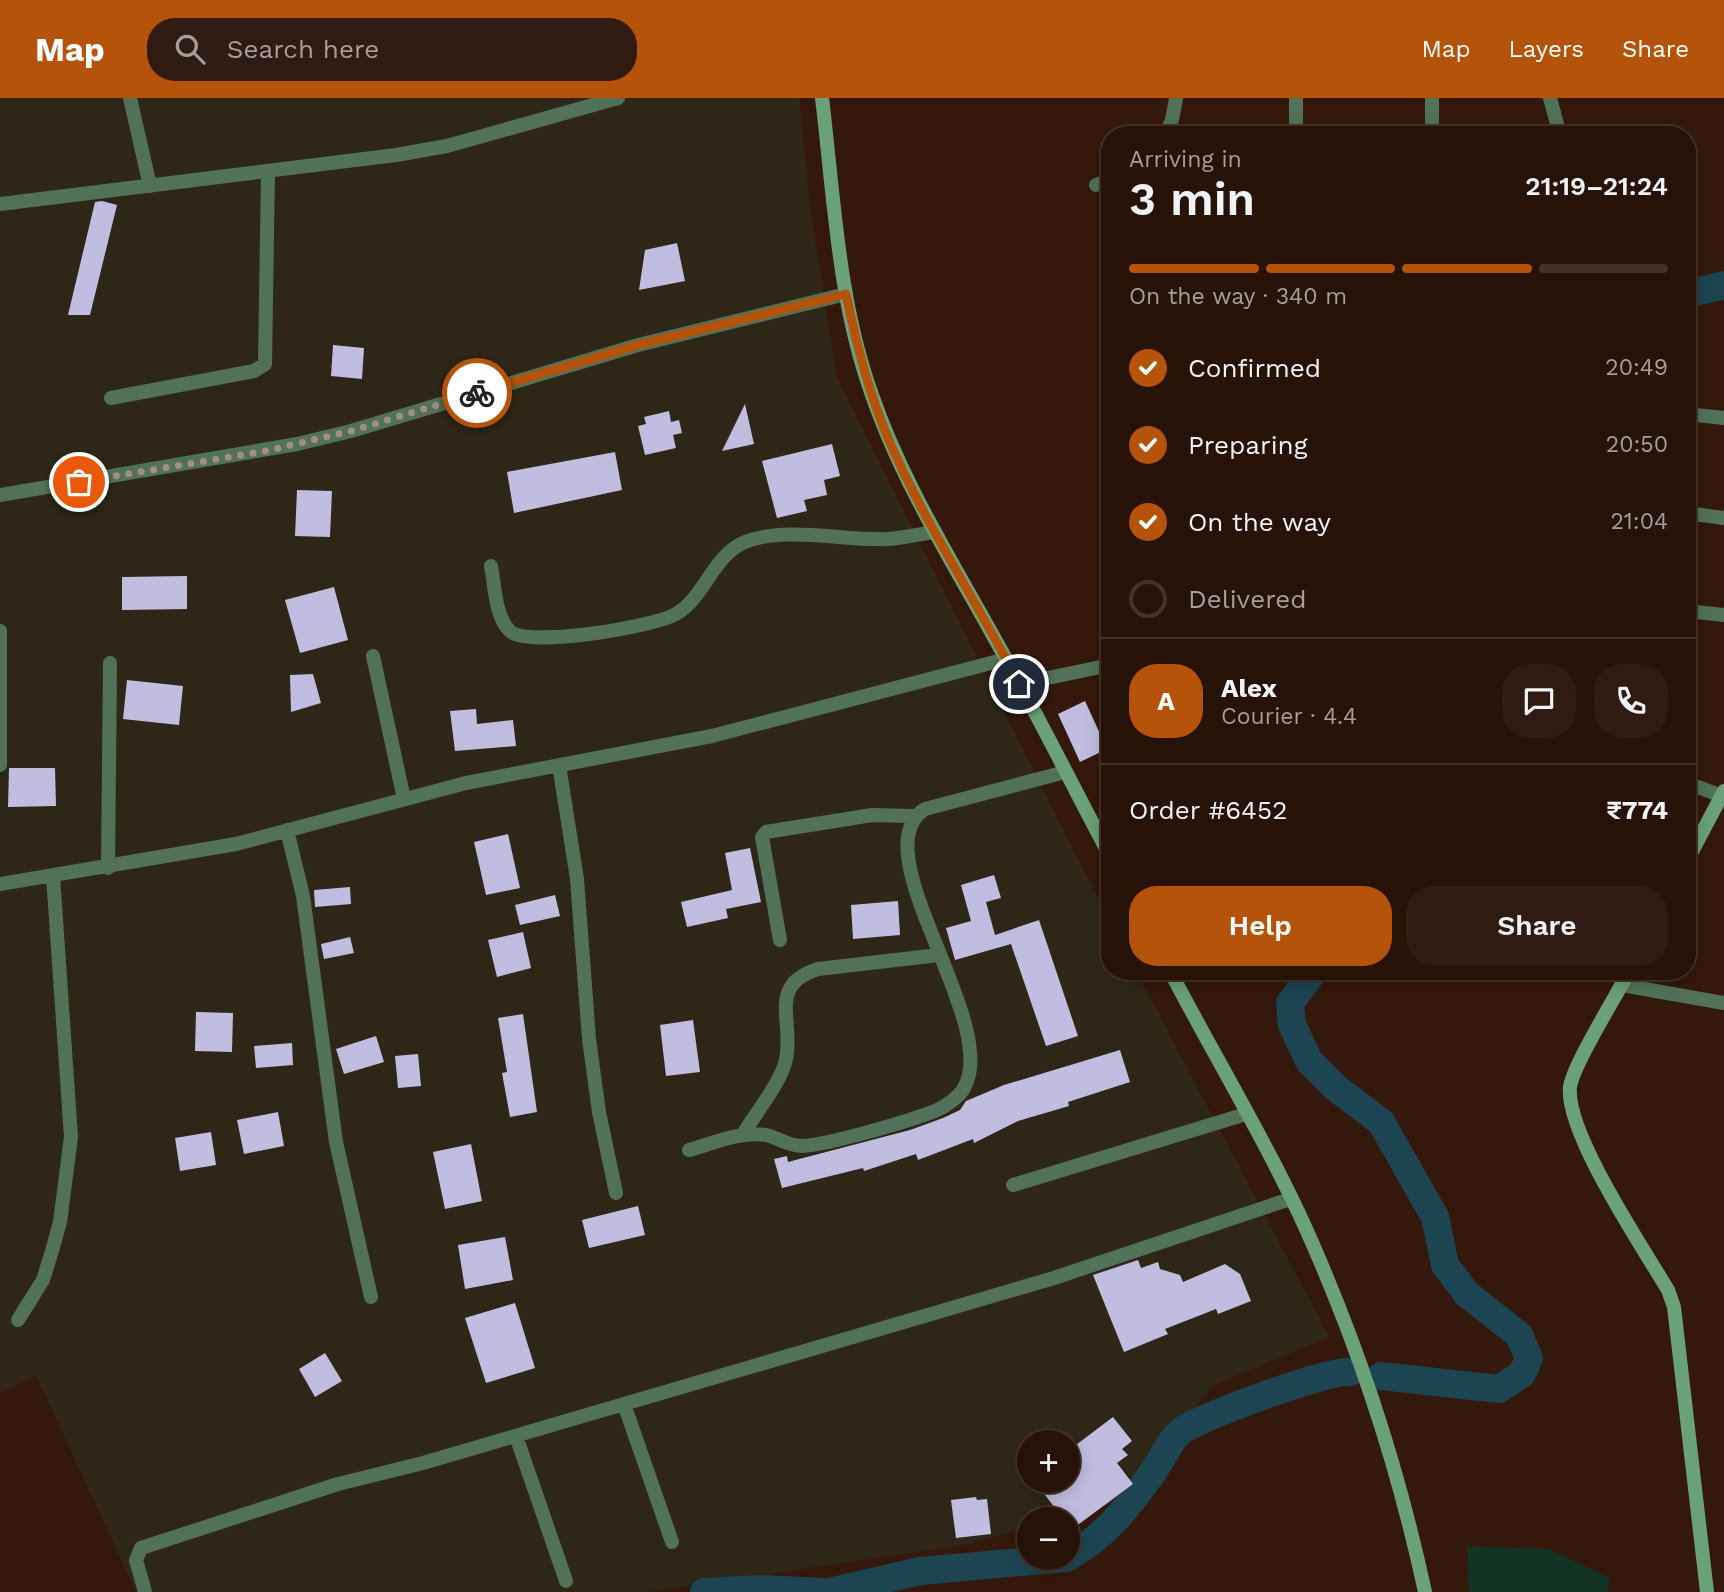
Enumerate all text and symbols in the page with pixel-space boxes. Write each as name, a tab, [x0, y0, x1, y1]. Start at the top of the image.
search box	[147, 18, 637, 81]
text: Map	[35, 30, 105, 69]
icon: search	[171, 30, 209, 68]
text: Search here	[227, 34, 379, 64]
text: Map	[1422, 35, 1470, 63]
text: Layers	[1508, 35, 1584, 63]
text: Share	[1622, 35, 1689, 63]
text: Arriving in	[1129, 146, 1242, 173]
text: 21:19–21:24	[1525, 171, 1668, 201]
text: 3 min	[1129, 172, 1255, 226]
text: On the way · 340 m	[1129, 283, 1347, 310]
icon: check	[1129, 349, 1167, 387]
text: Confirmed	[1188, 353, 1321, 383]
text: 20:49	[1605, 354, 1668, 381]
courier	[442, 358, 512, 428]
icon: bike	[458, 374, 496, 412]
icon: check	[1129, 426, 1167, 464]
text: Preparing	[1188, 430, 1308, 460]
text: 20:50	[1606, 431, 1668, 458]
pin	[49, 452, 109, 512]
icon: bag	[60, 463, 98, 501]
icon: check	[1129, 503, 1167, 541]
text: On the way	[1188, 507, 1331, 537]
text: 21:04	[1610, 508, 1668, 535]
text: Delivered	[1188, 584, 1307, 614]
pin	[989, 654, 1049, 714]
button: chat	[1502, 664, 1576, 738]
button: phone	[1594, 664, 1668, 738]
icon: home	[1000, 665, 1038, 703]
text: Alex	[1221, 673, 1277, 703]
text: A	[1157, 686, 1175, 716]
text: Courier · 4.4	[1221, 703, 1357, 730]
text: Order #6452	[1129, 795, 1287, 825]
text: ₹774	[1606, 795, 1668, 825]
button: Help	[1129, 886, 1392, 966]
button: Share	[1406, 886, 1668, 966]
map controls	[1017, 1430, 1080, 1570]
button: +	[1017, 1430, 1080, 1493]
button: −	[1017, 1507, 1080, 1570]

